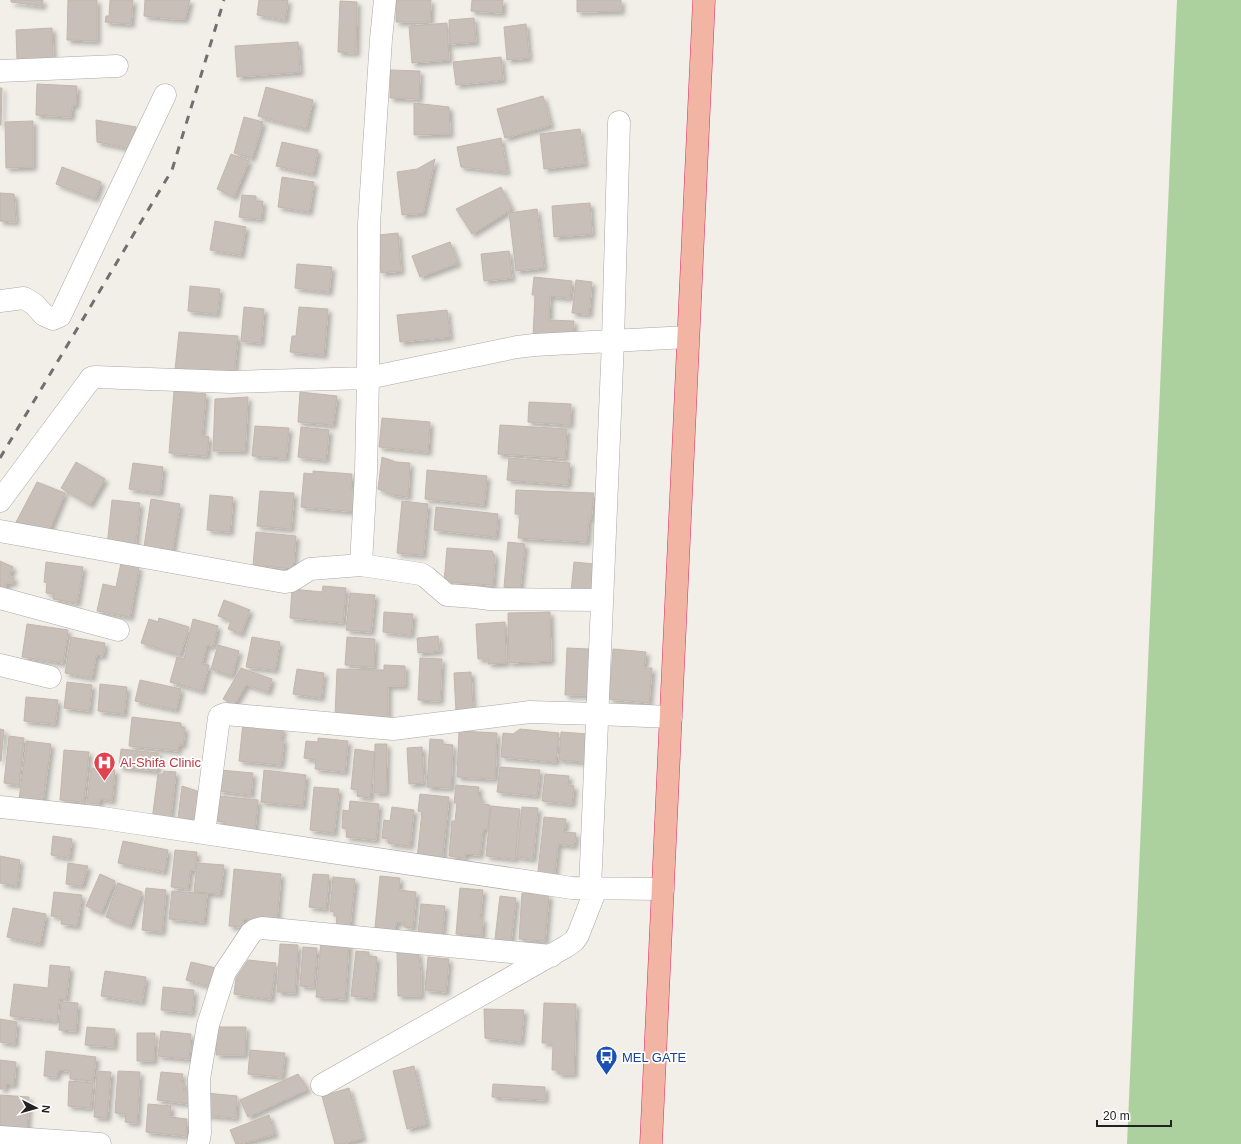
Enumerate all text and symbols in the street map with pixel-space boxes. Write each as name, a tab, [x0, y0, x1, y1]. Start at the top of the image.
hospital icon: Al-Shifa Clinic	[92, 749, 118, 782]
place label: Al-Shifa Clinic	[120, 755, 201, 770]
bus stop icon: MEL GATE	[594, 1044, 620, 1077]
place label: MEL GATE	[622, 1050, 687, 1065]
north arrow	[16, 1088, 56, 1128]
scale bar	[1097, 1102, 1171, 1128]
text: N	[40, 1104, 52, 1114]
text: 20 m	[1103, 1109, 1130, 1123]

